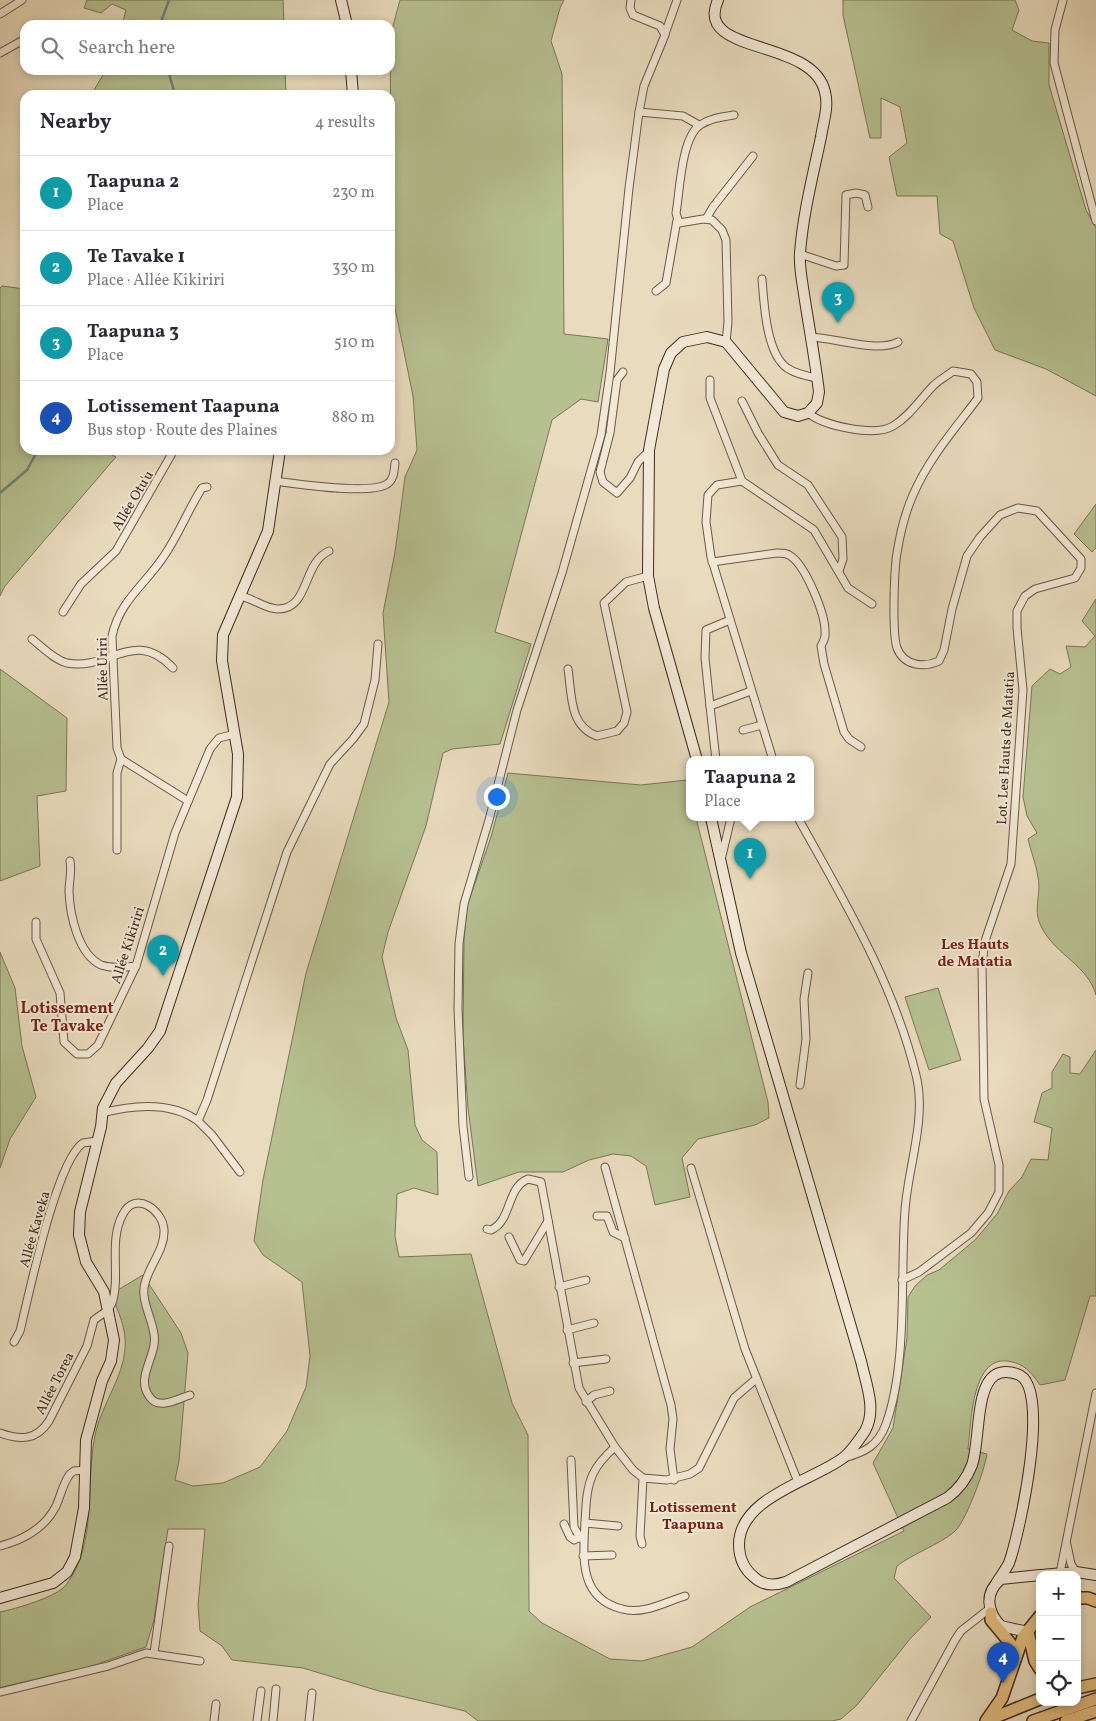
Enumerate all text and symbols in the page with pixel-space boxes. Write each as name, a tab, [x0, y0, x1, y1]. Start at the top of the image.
search box	[20, 20, 395, 75]
icon: search	[38, 34, 66, 62]
text: Search here	[78, 35, 175, 61]
text: Nearby	[40, 108, 111, 137]
text: 4 results	[315, 112, 375, 134]
text: Taapuna 2	[87, 169, 179, 195]
text: 1	[53, 182, 59, 204]
text: 230 m	[332, 182, 375, 204]
text: Place	[87, 195, 124, 217]
text: Te Tavake 1	[87, 244, 185, 270]
text: 2	[52, 257, 60, 279]
text: 330 m	[332, 257, 375, 279]
text: Place · Allée Kikiriri	[87, 270, 225, 292]
pin: 3	[822, 282, 854, 323]
text: Taapuna 3	[87, 319, 179, 345]
text: 3	[52, 332, 60, 354]
text: 510 m	[334, 332, 375, 354]
text: Place	[87, 345, 124, 367]
text: Lotissement Taapuna	[87, 394, 280, 420]
text: 4	[51, 407, 61, 429]
text: 880 m	[332, 407, 375, 429]
text: Bus stop · Route des Plaines	[87, 420, 277, 442]
street label: Allée Otu'u	[108, 467, 159, 534]
street label: Allée Uriri	[93, 637, 114, 701]
street label: Lot. Les Hauts de Matatia	[993, 671, 1020, 825]
popup	[686, 756, 814, 821]
text: Taapuna 2	[704, 765, 796, 791]
your location	[484, 784, 510, 810]
text: Place	[704, 791, 741, 813]
pin: 1	[734, 838, 766, 879]
street label: Allée Kikiriri	[107, 904, 150, 986]
pin: 2	[147, 935, 179, 976]
district label: Les Hauts de Matatia	[937, 935, 1013, 973]
district label: Lotissement Te Tavake	[20, 998, 114, 1038]
street label: Allée Kaveka	[15, 1189, 55, 1270]
street label: Allée Torea	[31, 1349, 79, 1418]
district label: Lotissement Taapuna	[649, 1498, 737, 1536]
map controls	[1036, 1571, 1081, 1706]
button: +	[1036, 1571, 1081, 1616]
button: −	[1036, 1616, 1081, 1661]
pin: 4	[987, 1642, 1019, 1683]
button: locate	[1036, 1661, 1081, 1706]

